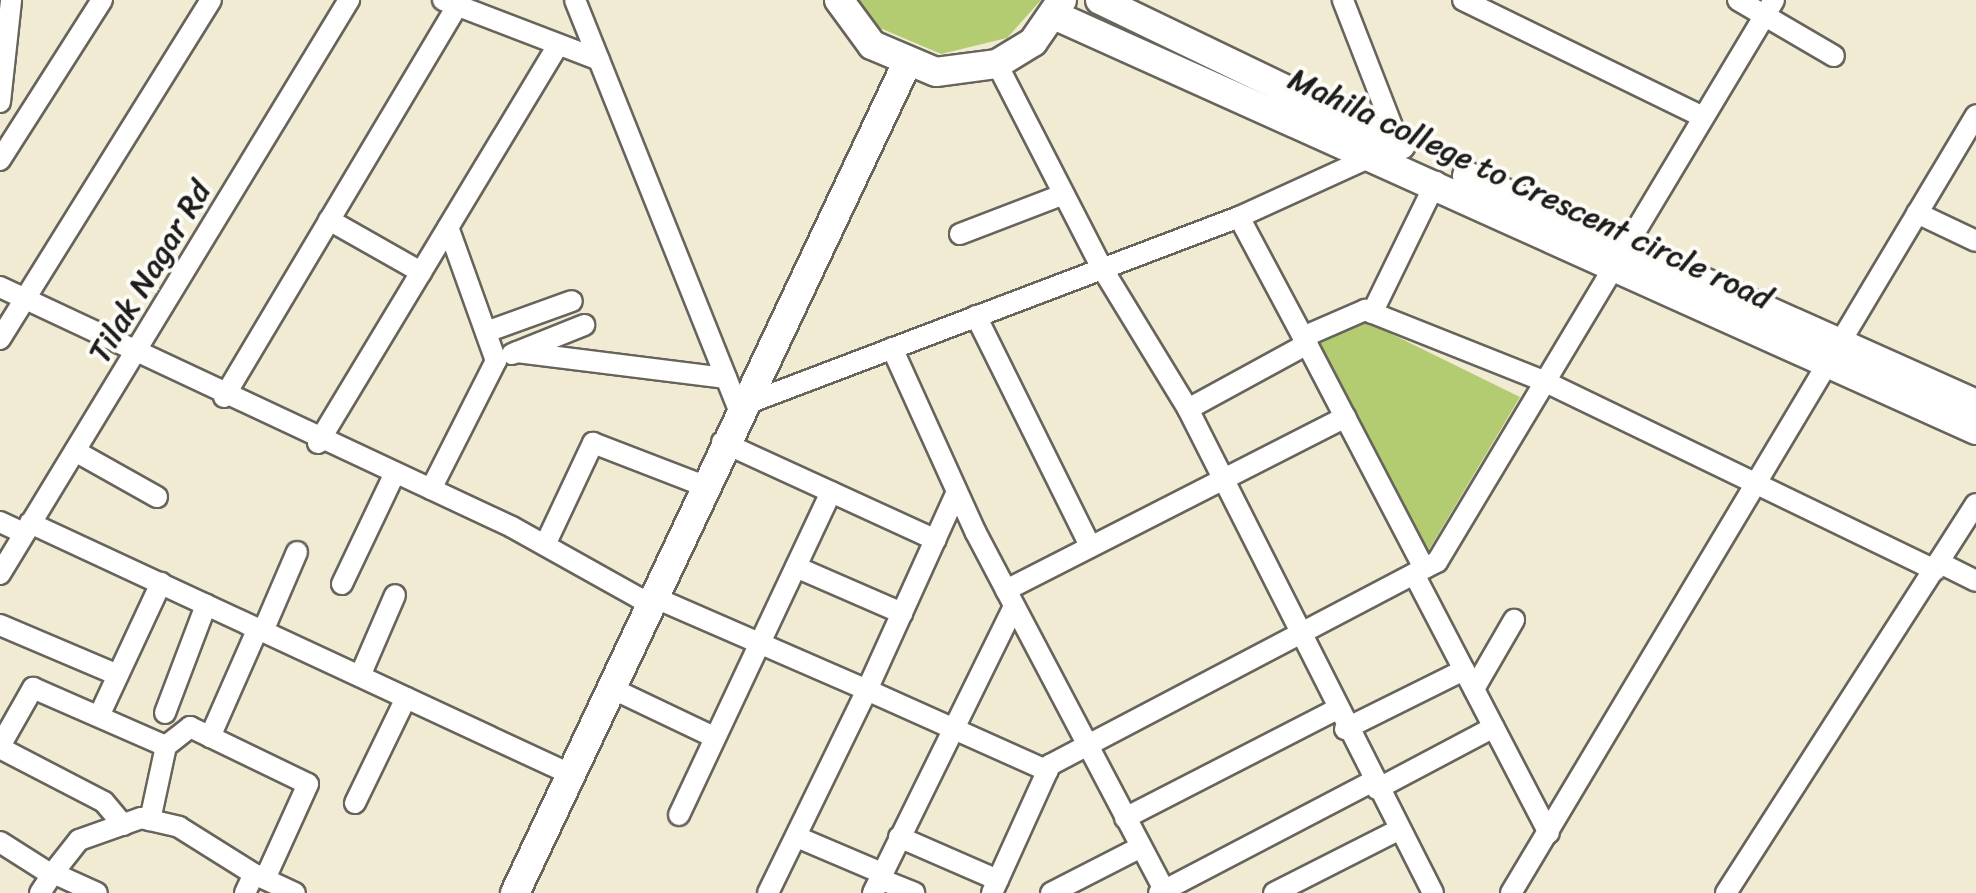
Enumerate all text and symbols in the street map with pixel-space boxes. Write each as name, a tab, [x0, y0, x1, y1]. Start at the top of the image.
street label: Mahila college to Crescent circle road	[1280, 59, 1780, 319]
street label: Tilak Nagar Rd	[81, 174, 219, 370]

